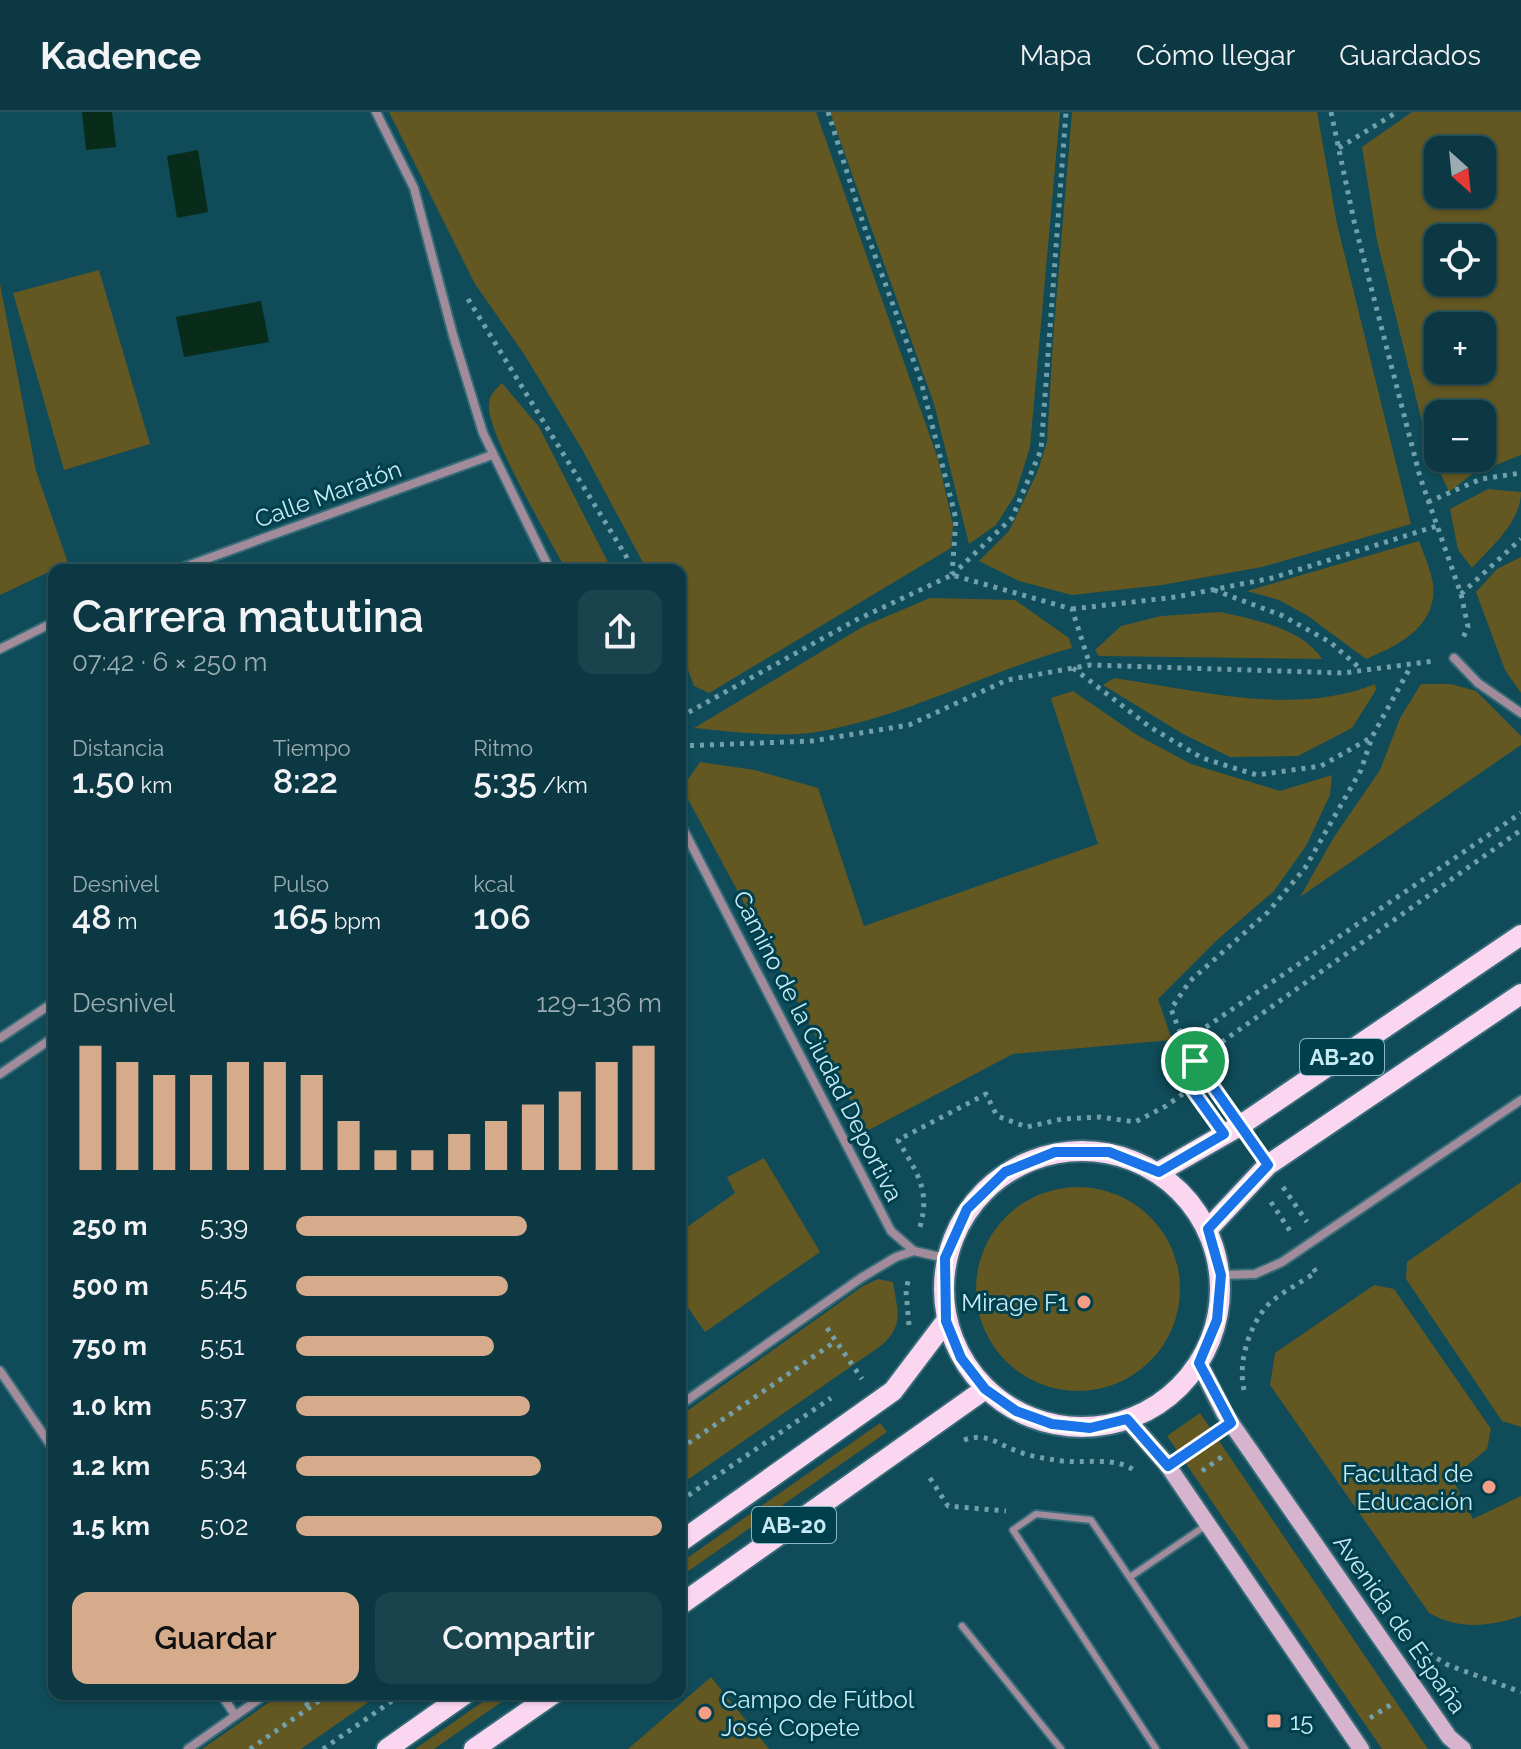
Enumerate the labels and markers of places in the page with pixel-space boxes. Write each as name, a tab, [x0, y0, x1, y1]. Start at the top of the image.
pin	[1161, 1027, 1229, 1095]
place label: Mirage F1	[961, 1288, 1068, 1317]
marker: Mirage F1	[1075, 1293, 1093, 1311]
place label: Facultad de Educación	[1342, 1459, 1473, 1516]
marker: Facultad de Educación	[1480, 1478, 1498, 1496]
place label: Campo de Fútbol José Copete	[721, 1685, 915, 1742]
marker: Campo de Fútbol José Copete	[696, 1704, 714, 1722]
place label: 15	[1290, 1707, 1313, 1736]
marker: 15	[1265, 1712, 1283, 1730]

